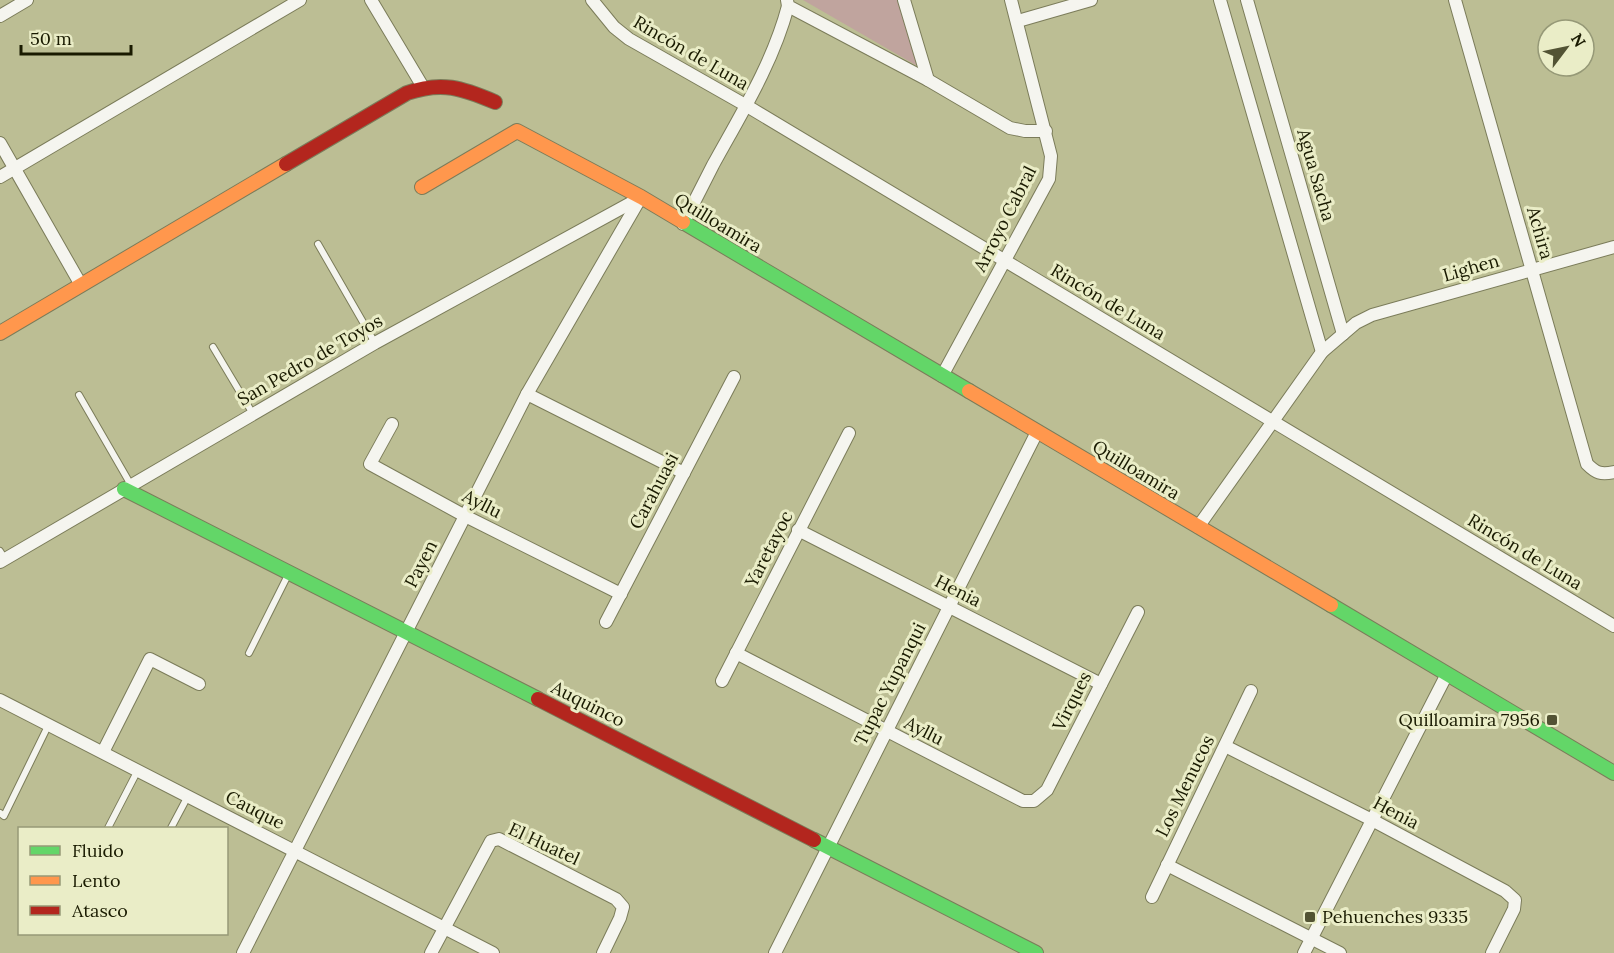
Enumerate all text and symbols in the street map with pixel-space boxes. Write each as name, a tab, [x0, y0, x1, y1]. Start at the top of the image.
street label: Rincón de Luna	[629, 10, 753, 95]
scale bar	[21, 18, 130, 56]
north arrow	[1536, 18, 1596, 78]
text: 50 m	[30, 27, 72, 50]
text: N	[1567, 30, 1590, 51]
street label: Agua Sacha	[1292, 125, 1341, 224]
street label: Arroyo Cabral	[968, 162, 1041, 277]
street label: Quilloamira	[670, 188, 766, 258]
street label: Achira	[1522, 203, 1559, 262]
street label: Lighen	[1440, 249, 1502, 286]
street label: Rincón de Luna	[1047, 258, 1170, 345]
street label: San Pedro de Toyos	[233, 309, 386, 410]
street label: Quilloamira	[1088, 435, 1184, 505]
street label: Carahuasi	[624, 449, 683, 533]
street label: Ayllu	[458, 484, 506, 523]
street label: Yaretayoc	[739, 507, 798, 592]
street label: Rincón de Luna	[1464, 508, 1587, 595]
street label: Payen	[399, 536, 442, 591]
street label: Henia	[931, 569, 985, 612]
street label: Tupac Yupanqui	[849, 619, 930, 749]
street label: Virques	[1046, 667, 1096, 735]
street label: Auquinco	[547, 675, 629, 732]
place label: Quilloamira 7956	[1399, 708, 1540, 731]
street label: Ayllu	[900, 711, 948, 750]
marker: Quilloamira 7956	[1545, 713, 1559, 727]
street label: Los Menucos	[1150, 731, 1219, 840]
street label: Cauque	[222, 785, 289, 834]
street label: Henia	[1369, 791, 1423, 834]
street label: El Huatel	[505, 817, 584, 870]
legend	[18, 827, 228, 935]
text: Fluido	[72, 839, 124, 862]
text: Lento	[72, 869, 120, 892]
text: Atasco	[71, 899, 128, 922]
place label: Pehuenches 9335	[1322, 905, 1468, 928]
marker: Pehuenches 9335	[1303, 910, 1317, 924]

